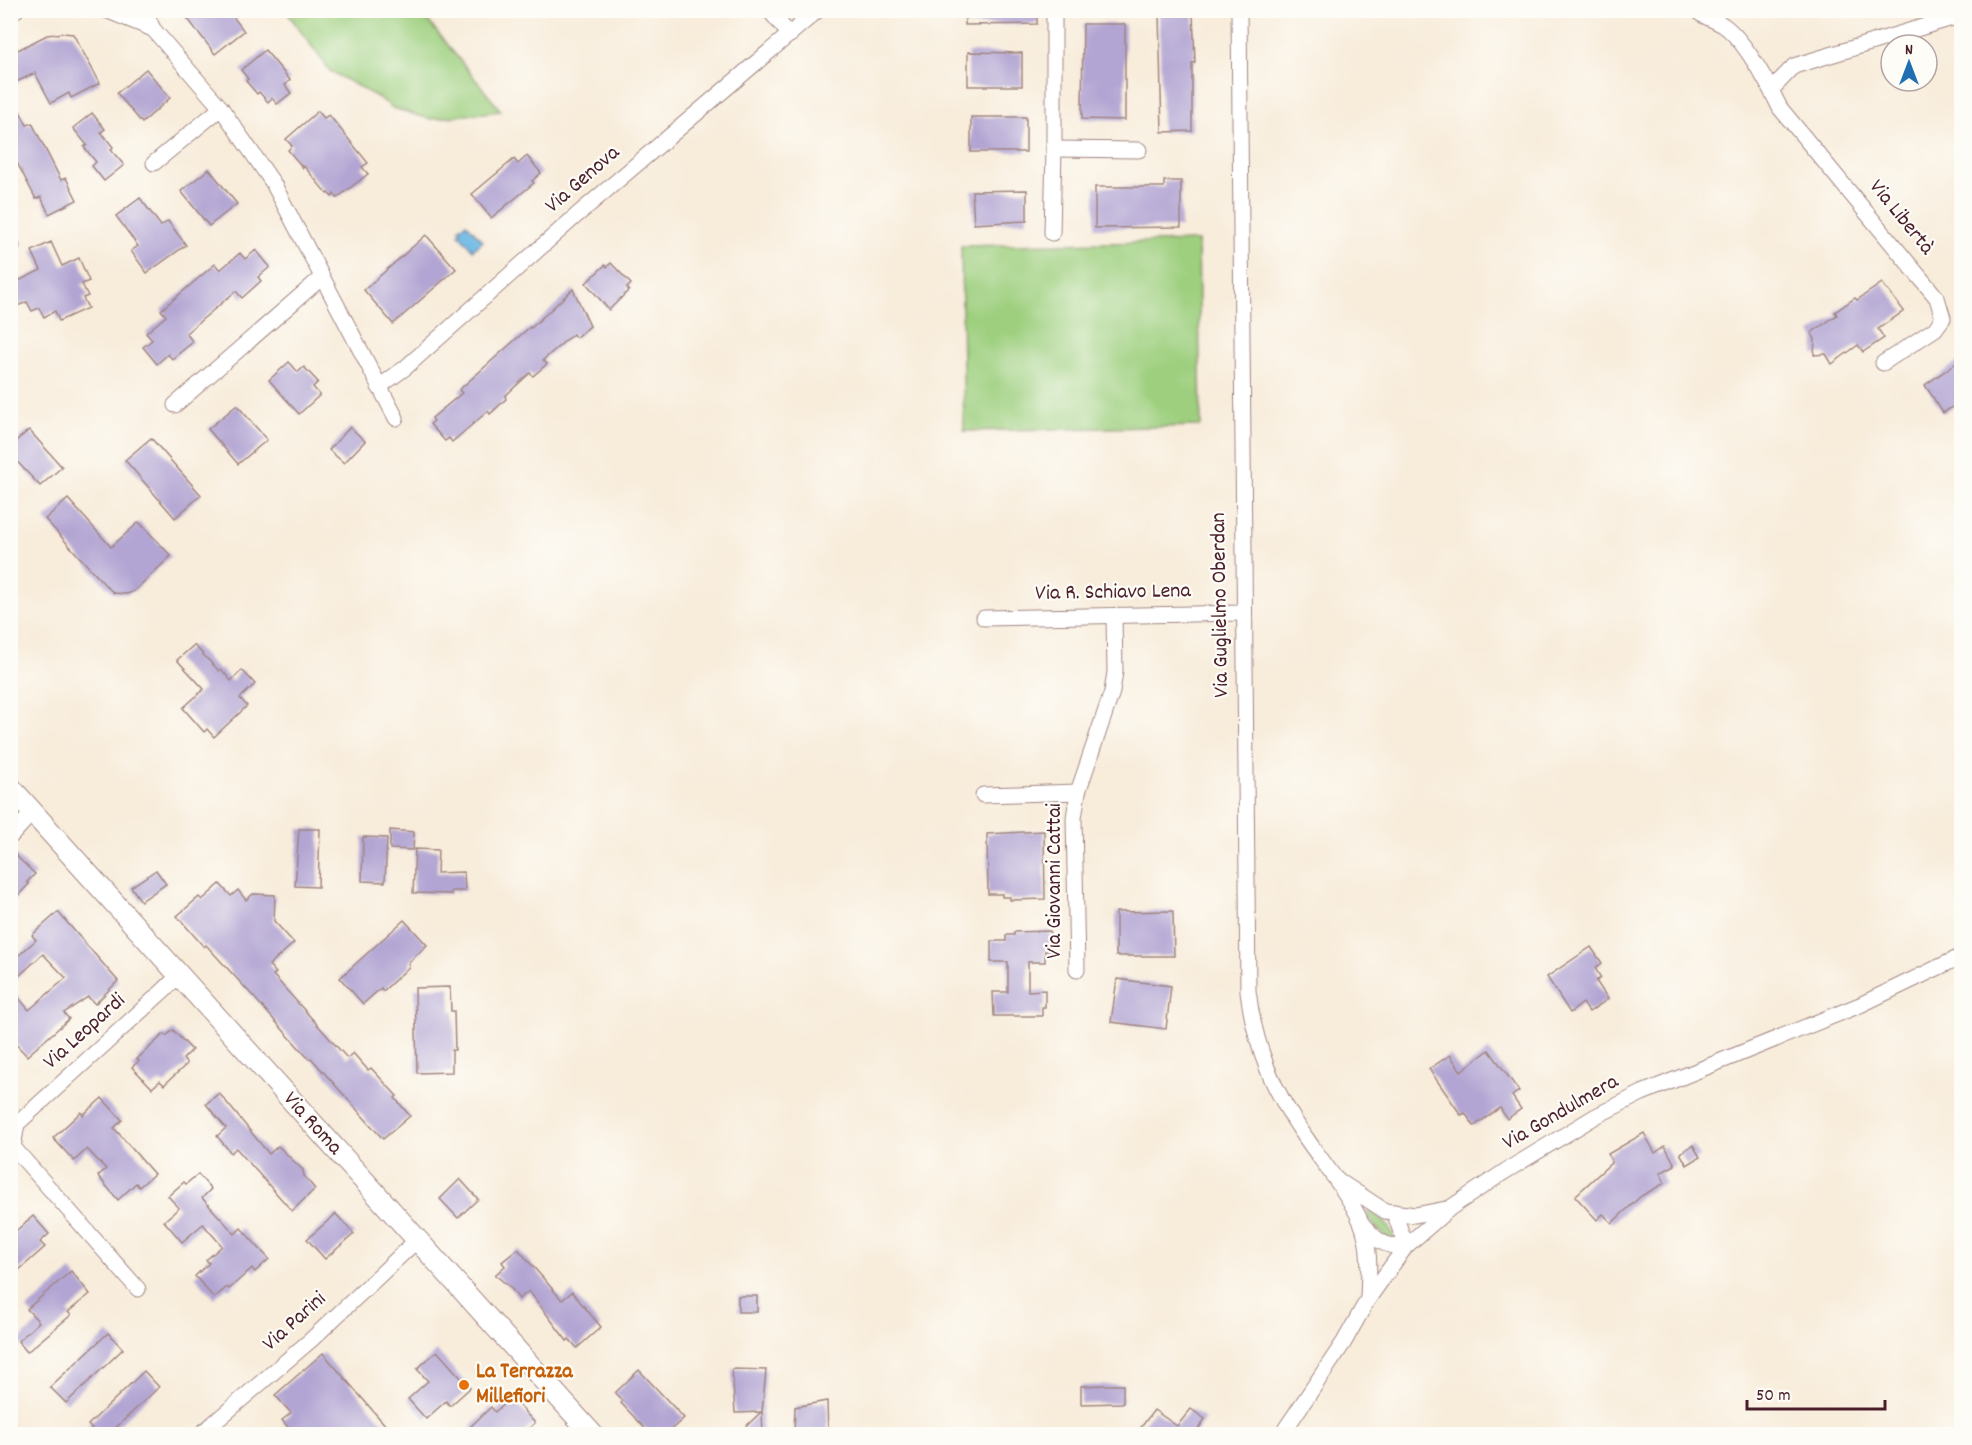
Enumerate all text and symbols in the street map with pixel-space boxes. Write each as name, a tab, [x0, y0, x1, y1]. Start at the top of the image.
north arrow	[1879, 33, 1939, 93]
text: N	[1905, 39, 1913, 62]
street label: Via Genova	[539, 138, 628, 221]
street label: Via Libertà	[1861, 173, 1941, 263]
street label: Via Guglielmo Oberdan	[1204, 512, 1238, 698]
street label: Via R. Schiavo Lena	[1035, 576, 1192, 610]
street label: Via Giovanni Cattai	[1040, 803, 1071, 959]
street label: Via Leopardi	[37, 987, 133, 1077]
street label: Via Gondulmera	[1497, 1067, 1625, 1159]
street label: Via Roma	[275, 1085, 349, 1163]
street label: Via Parini	[256, 1285, 334, 1359]
place label: La Terrazza Millefiori	[476, 1357, 573, 1413]
scale bar	[1747, 1373, 1885, 1411]
marker: La Terrazza Millefiori	[457, 1378, 471, 1392]
text: 50 m	[1756, 1384, 1791, 1409]

